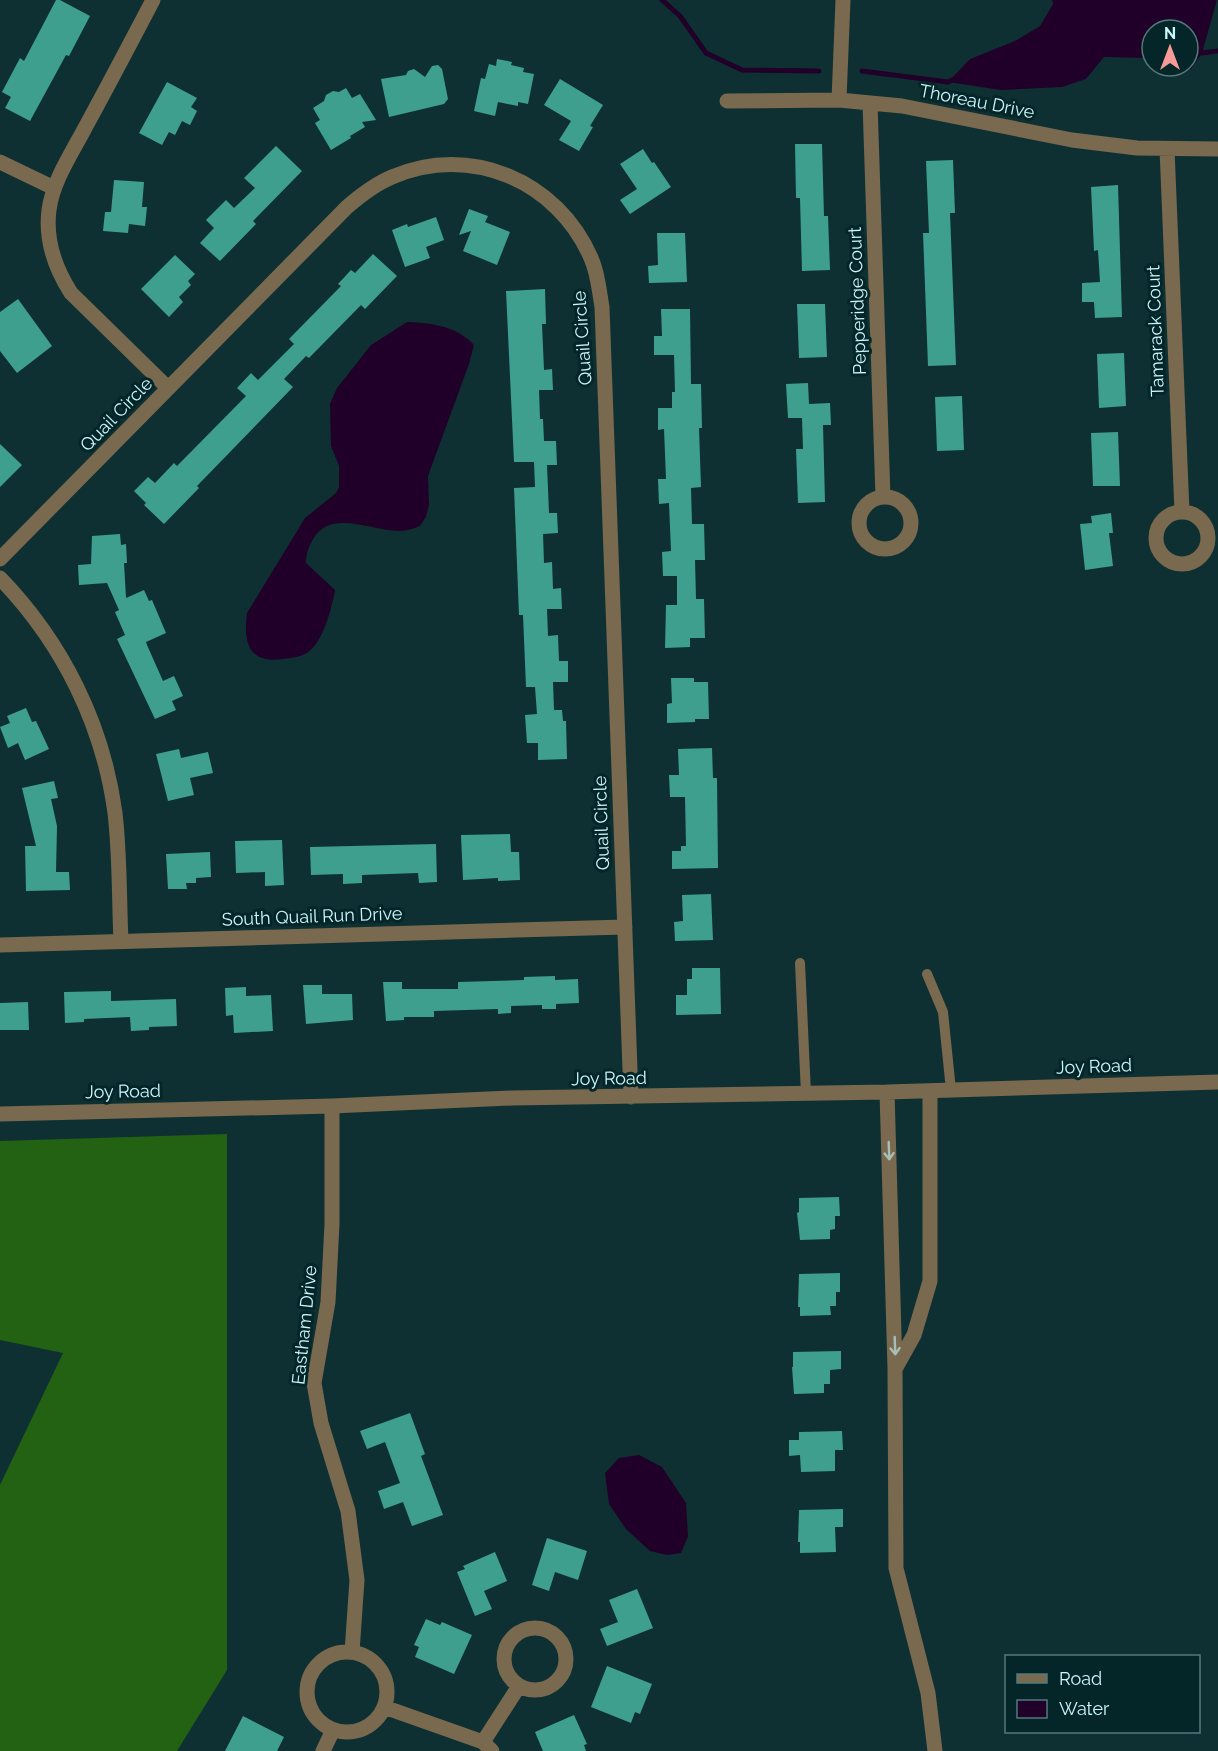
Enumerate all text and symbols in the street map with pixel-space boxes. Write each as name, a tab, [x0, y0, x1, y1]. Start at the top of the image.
north arrow	[1140, 18, 1200, 78]
text: N	[1164, 24, 1176, 43]
street label: Thoreau Drive	[918, 80, 1037, 123]
street label: Pepperidge Court	[844, 227, 870, 375]
street label: Tamarack Court	[1142, 265, 1168, 397]
street label: Quail Circle	[568, 290, 596, 386]
street label: Quail Circle	[76, 372, 157, 455]
street label: Quail Circle	[589, 775, 613, 871]
street label: South Quail Run Drive	[221, 902, 403, 930]
street label: Joy Road	[1056, 1054, 1132, 1078]
street label: Joy Road	[571, 1067, 647, 1089]
street label: Joy Road	[85, 1080, 161, 1102]
one-way arrow	[883, 1140, 895, 1160]
street label: Eastham Drive	[287, 1264, 321, 1386]
one-way arrow	[889, 1335, 900, 1355]
legend	[1005, 1655, 1200, 1733]
text: Road	[1059, 1668, 1102, 1689]
text: Water	[1059, 1698, 1110, 1719]

